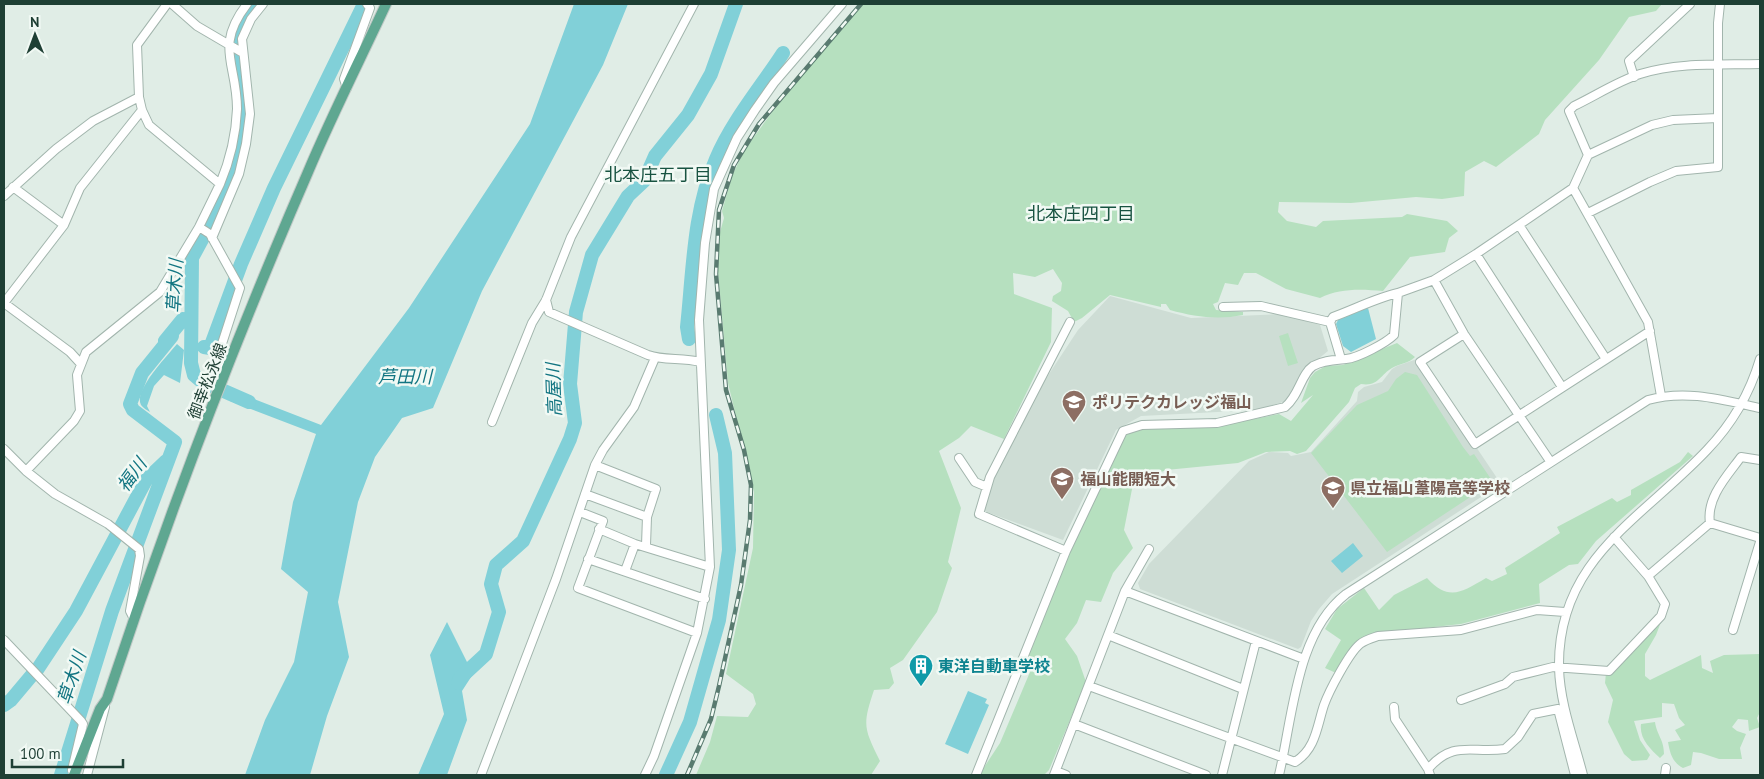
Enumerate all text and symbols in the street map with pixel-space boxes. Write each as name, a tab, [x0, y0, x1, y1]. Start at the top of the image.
north arrow	[10, 10, 60, 60]
text: N	[30, 13, 40, 31]
district label: 北本庄五丁目	[604, 163, 712, 186]
district label: 北本庄四丁目	[1027, 202, 1135, 225]
water label: 草木川	[162, 256, 188, 314]
street label: 御幸松永線	[183, 340, 231, 422]
water label: 高屋川	[541, 361, 566, 417]
water label: 芦田川	[378, 365, 434, 388]
school or university icon: ポリテクカレッジ福山	[1061, 389, 1087, 423]
place label: ポリテクカレッジ福山	[1092, 392, 1252, 412]
water label: 福川	[112, 452, 153, 496]
school or university icon: 福山能開短大	[1049, 466, 1075, 500]
place label: 福山能開短大	[1080, 469, 1176, 489]
school or university icon: 県立福山葦陽高等学校	[1320, 475, 1346, 509]
place label: 県立福山葦陽高等学校	[1350, 478, 1510, 498]
water label: 草木川	[52, 647, 91, 707]
building icon: 東洋自動車学校	[908, 653, 934, 687]
place label: 東洋自動車学校	[938, 656, 1050, 676]
scale bar	[12, 736, 124, 768]
text: 100 m	[20, 744, 61, 763]

